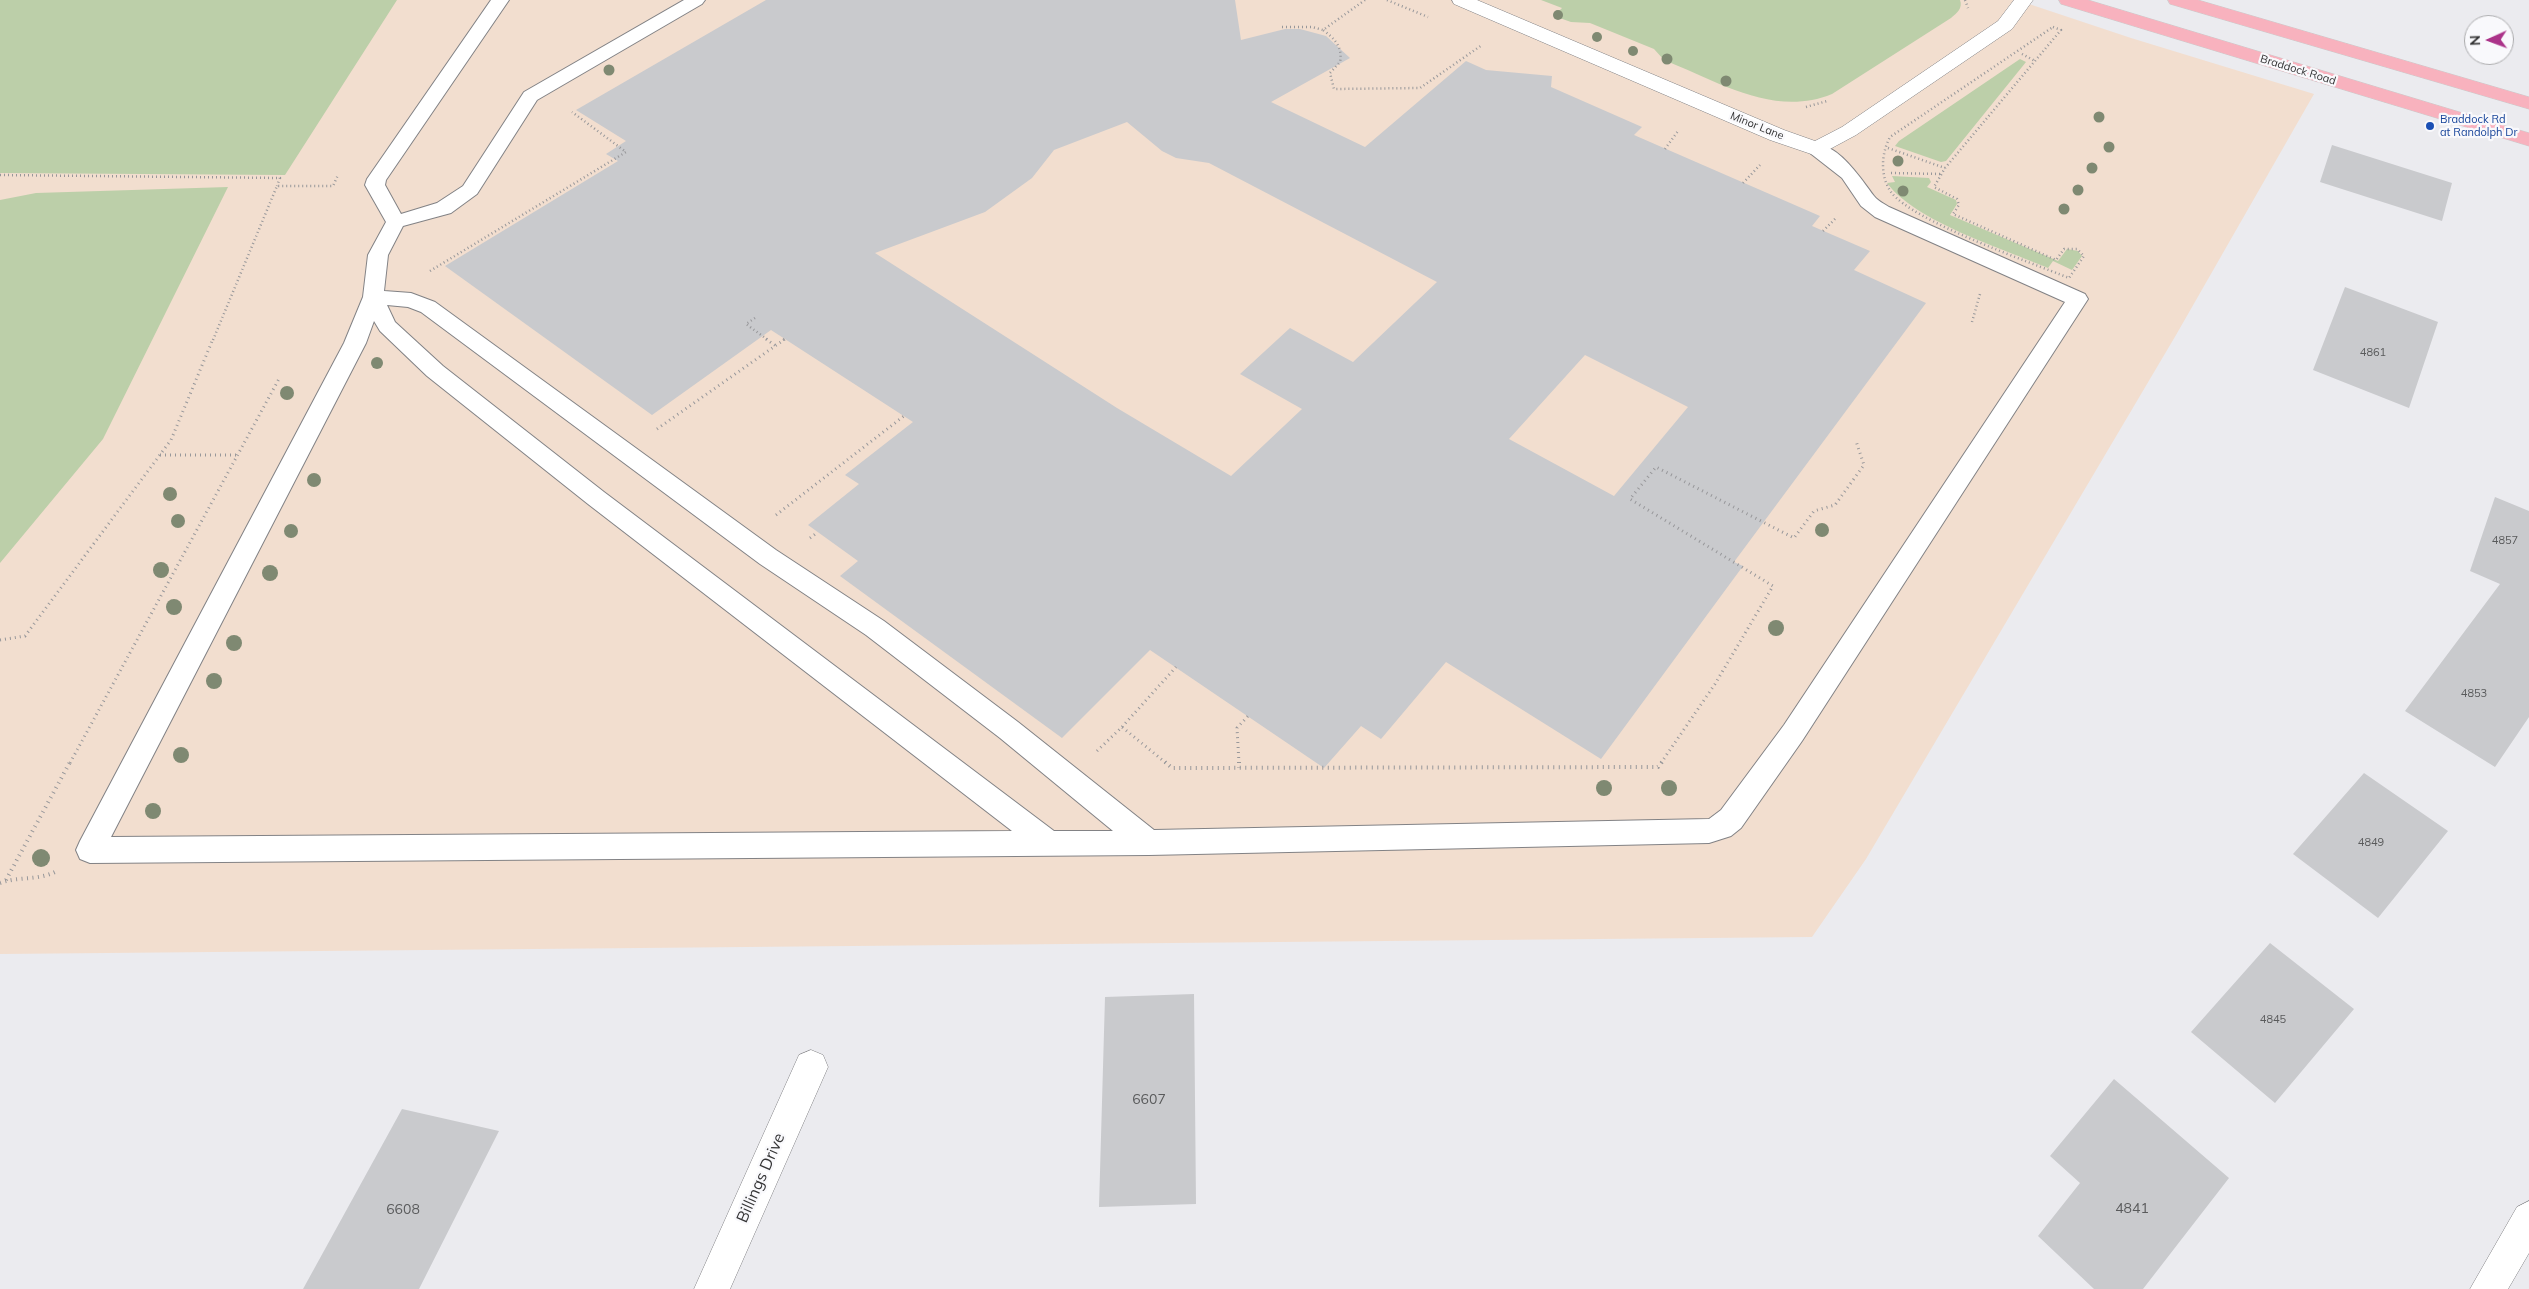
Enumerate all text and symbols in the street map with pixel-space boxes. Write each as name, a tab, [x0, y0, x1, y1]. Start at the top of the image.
north arrow	[2464, 15, 2514, 65]
text: N	[2466, 35, 2484, 46]
street label: Braddock Road	[2259, 52, 2337, 88]
street label: Minor Lane	[1728, 109, 1786, 143]
place label: Braddock Rd at Randolph Dr	[2440, 113, 2518, 139]
marker: Braddock Rd at Randolph Dr	[2424, 120, 2436, 132]
house number: 4861	[2360, 346, 2386, 360]
house number: 4857	[2492, 534, 2518, 548]
house number: 4853	[2461, 687, 2487, 701]
house number: 4849	[2358, 836, 2384, 850]
house number: 4845	[2260, 1013, 2286, 1027]
house number: 6607	[1132, 1092, 1166, 1108]
street label: Billings Drive	[733, 1130, 789, 1226]
house number: 4841	[2115, 1201, 2149, 1217]
house number: 6608	[386, 1202, 420, 1218]

